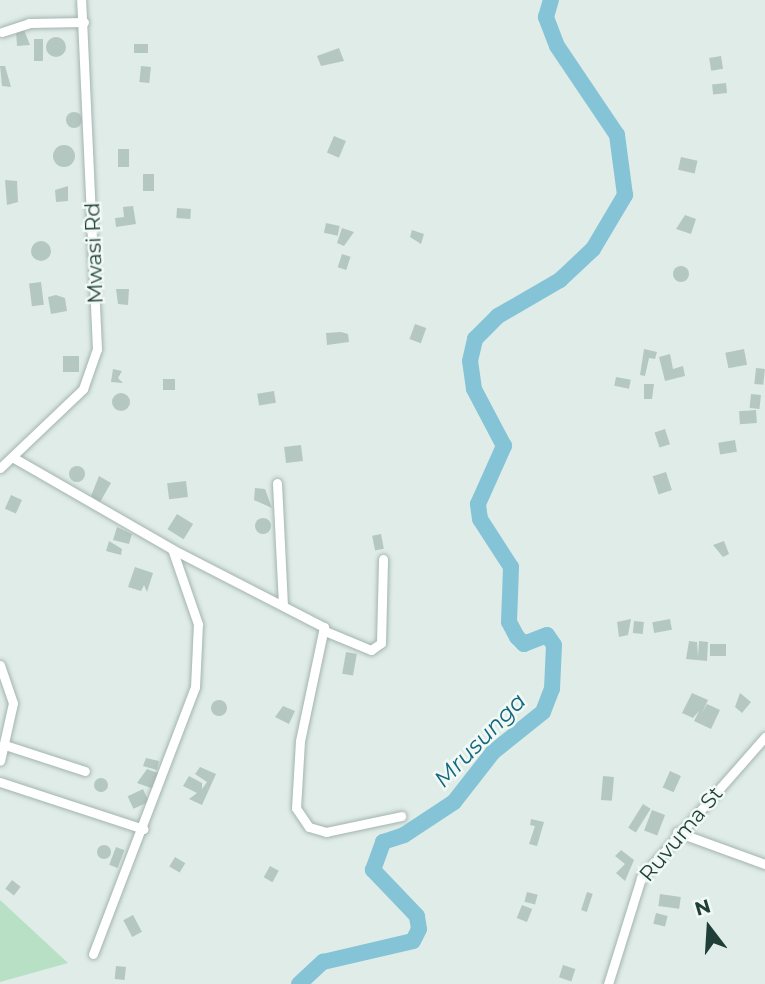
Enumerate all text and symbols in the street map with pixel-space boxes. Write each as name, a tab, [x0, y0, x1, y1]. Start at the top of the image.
street label: Mwasi Rd	[80, 202, 108, 304]
water label: Mrusunga	[428, 687, 532, 793]
street label: Ruvuma St	[634, 781, 728, 887]
north arrow	[674, 893, 744, 963]
text: N	[692, 894, 713, 921]

